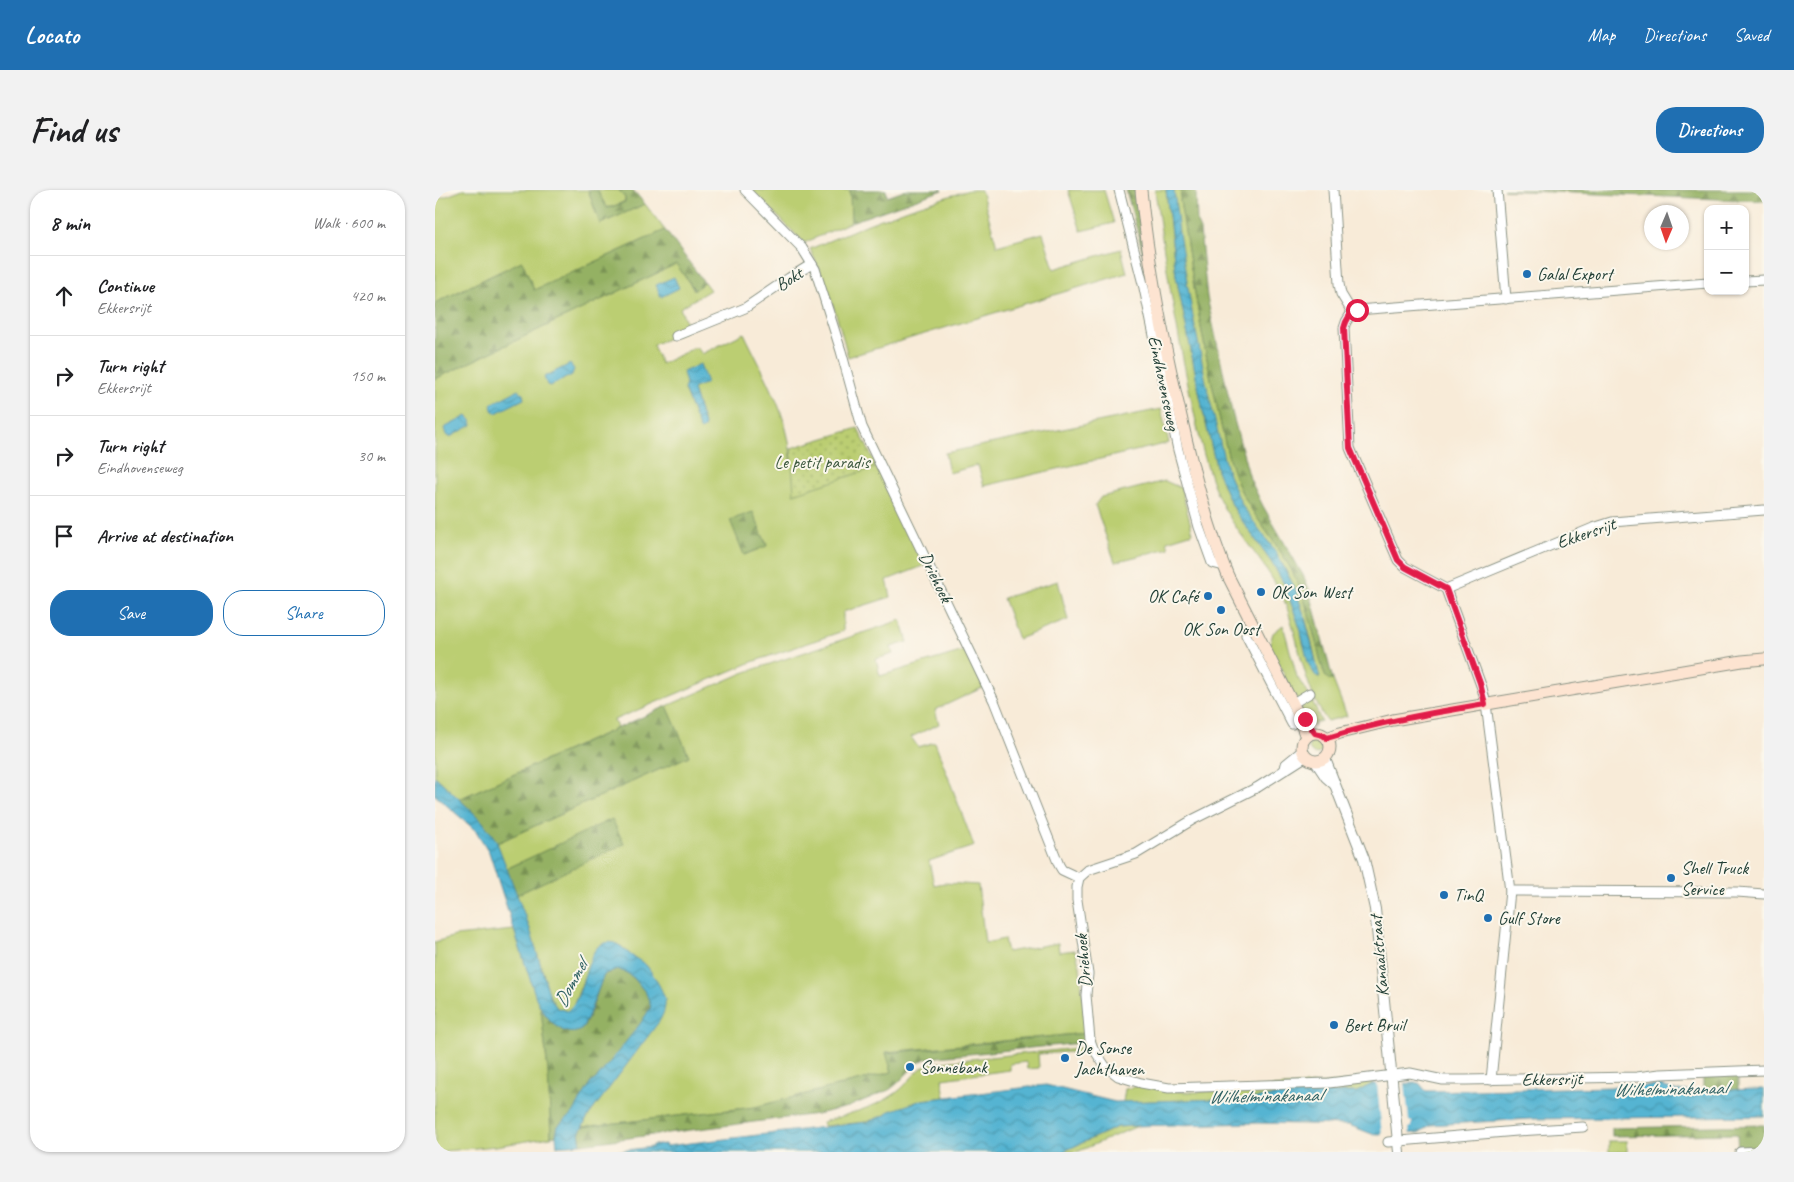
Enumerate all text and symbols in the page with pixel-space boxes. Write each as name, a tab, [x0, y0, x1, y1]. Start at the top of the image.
text: Locato	[25, 20, 79, 50]
text: Map	[1588, 24, 1615, 46]
text: Directions	[1643, 24, 1706, 46]
text: Saved	[1734, 24, 1769, 46]
button: Directions	[1656, 107, 1764, 153]
text: Find us	[30, 108, 117, 153]
north arrow	[1644, 205, 1689, 250]
map controls	[1704, 205, 1749, 295]
button: +	[1704, 205, 1749, 250]
text: 8 min	[50, 210, 90, 236]
text: Walk · 600 m	[313, 213, 385, 233]
button: −	[1704, 250, 1749, 295]
street label: Bokt	[771, 261, 809, 296]
place label: Galal Export	[1537, 263, 1616, 285]
marker: Galal Export	[1521, 268, 1533, 280]
text: Continue	[97, 274, 154, 298]
icon: ahead	[50, 282, 78, 310]
text: 420 m	[351, 286, 385, 306]
text: Ekkersrijt	[97, 298, 151, 318]
route start	[1346, 299, 1369, 322]
street label: Eindhovenseweg	[1143, 334, 1185, 434]
text: Turn right	[97, 354, 164, 378]
icon: right	[50, 362, 78, 390]
text: 150 m	[351, 366, 385, 386]
text: Ekkersrijt	[97, 378, 151, 398]
text: Turn right	[97, 434, 164, 458]
icon: right	[50, 442, 78, 470]
text: 30 m	[358, 446, 385, 466]
park label: Le petit paradis	[774, 451, 871, 473]
text: Eindhovenseweg	[97, 458, 182, 478]
street label: Ekkersrijt	[1554, 512, 1620, 553]
icon: arrive	[50, 522, 78, 550]
text: Arrive at destination	[97, 524, 233, 548]
street label: Driehoek	[914, 548, 958, 607]
place label: OK Son West	[1271, 581, 1355, 603]
place label: OK Café	[1148, 585, 1201, 607]
marker: OK Son West	[1255, 586, 1267, 598]
button: Save	[50, 590, 213, 636]
button: Share	[223, 590, 385, 636]
marker: OK Café	[1202, 590, 1214, 602]
marker: OK Son Oost	[1215, 604, 1227, 616]
place label: OK Son Oost	[1182, 618, 1263, 640]
route end	[1294, 708, 1317, 731]
place label: Shell Truck Service	[1681, 857, 1750, 900]
marker: Shell Truck Service	[1665, 872, 1677, 884]
place label: TinQ	[1454, 884, 1485, 906]
marker: TinQ	[1438, 889, 1450, 901]
place label: Gulf Store	[1498, 907, 1561, 929]
street label: Kanaalstraat	[1364, 911, 1394, 998]
marker: Gulf Store	[1482, 912, 1494, 924]
street label: Driehoek	[1070, 932, 1096, 989]
water label: Dommel	[549, 951, 596, 1011]
place label: Bert Bruil	[1344, 1014, 1408, 1036]
marker: Bert Bruil	[1328, 1019, 1340, 1031]
place label: De Sonse Jachthaven	[1074, 1037, 1145, 1080]
marker: De Sonse Jachthaven	[1059, 1052, 1071, 1064]
place label: Sonnebank	[920, 1056, 988, 1078]
marker: Sonnebank	[904, 1061, 916, 1073]
street label: Ekkersrijt	[1522, 1067, 1585, 1091]
water label: Wilhelminakanaal	[1614, 1076, 1733, 1102]
water label: Wilhelminakanaal	[1209, 1083, 1328, 1109]

